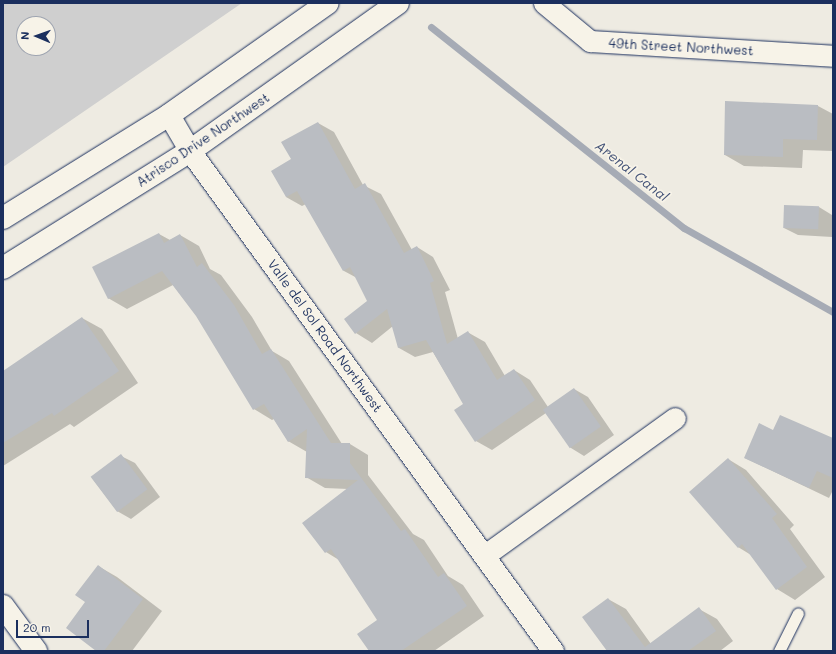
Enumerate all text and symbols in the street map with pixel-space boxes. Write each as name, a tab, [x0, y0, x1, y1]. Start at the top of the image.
north arrow	[16, 16, 56, 56]
text: N	[17, 31, 32, 40]
street label: 49th Street Northwest	[608, 35, 754, 59]
street label: Atrisco Drive Northwest	[134, 90, 272, 190]
water label: Arenal Canal	[592, 137, 672, 205]
street label: Valle del Sol Road Northwest	[264, 257, 386, 415]
scale bar	[18, 612, 91, 638]
text: 20 m	[23, 619, 51, 635]

